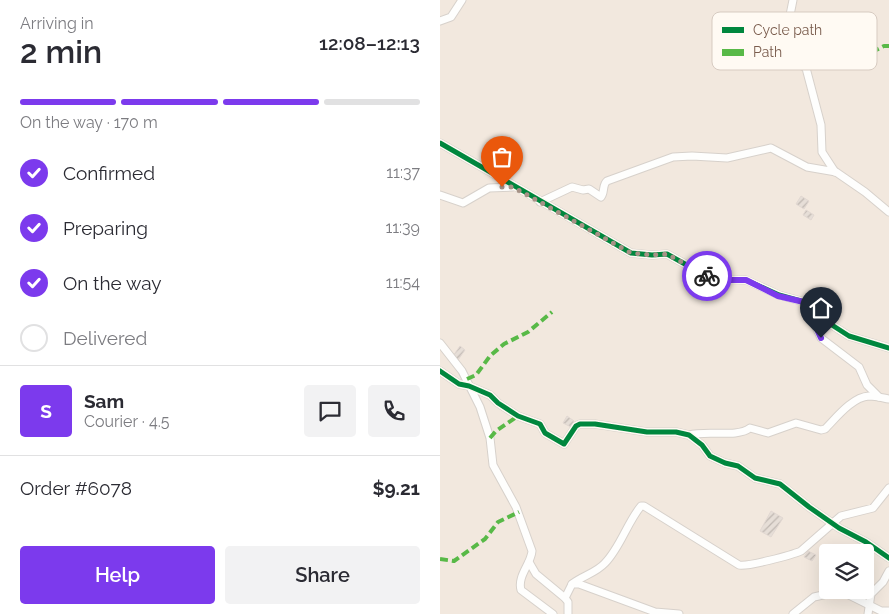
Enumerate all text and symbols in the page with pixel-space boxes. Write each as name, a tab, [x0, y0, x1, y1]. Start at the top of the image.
legend	[712, 12, 877, 70]
text: Arriving in	[20, 14, 94, 33]
text: Cycle path	[753, 22, 822, 38]
text: 12:08–12:13	[319, 32, 420, 54]
text: 2 min	[20, 33, 102, 70]
text: Path	[753, 44, 782, 60]
text: On the way · 170 m	[20, 113, 158, 132]
pin	[481, 136, 523, 187]
icon: bag	[488, 143, 516, 171]
icon: check	[20, 159, 48, 187]
text: Confirmed	[63, 162, 155, 184]
text: 11:37	[386, 163, 420, 182]
icon: check	[20, 214, 48, 242]
text: Preparing	[63, 217, 148, 239]
text: 11:39	[385, 218, 420, 237]
courier	[682, 251, 732, 301]
icon: bike	[693, 262, 721, 290]
icon: check	[20, 269, 48, 297]
text: On the way	[63, 272, 162, 294]
text: 11:54	[386, 273, 420, 292]
pin	[800, 287, 842, 338]
icon: home	[807, 294, 835, 322]
text: Delivered	[63, 327, 147, 349]
button: chat	[304, 385, 356, 437]
button: phone	[368, 385, 420, 437]
text: Sam	[84, 390, 124, 412]
text: S	[40, 400, 52, 422]
text: Courier · 4.5	[84, 412, 169, 431]
text: Order #6078	[20, 477, 132, 499]
text: $9.21	[372, 477, 420, 499]
map controls	[819, 544, 874, 599]
button: layers	[819, 544, 874, 599]
button: Help	[20, 546, 215, 604]
button: Share	[225, 546, 420, 604]

